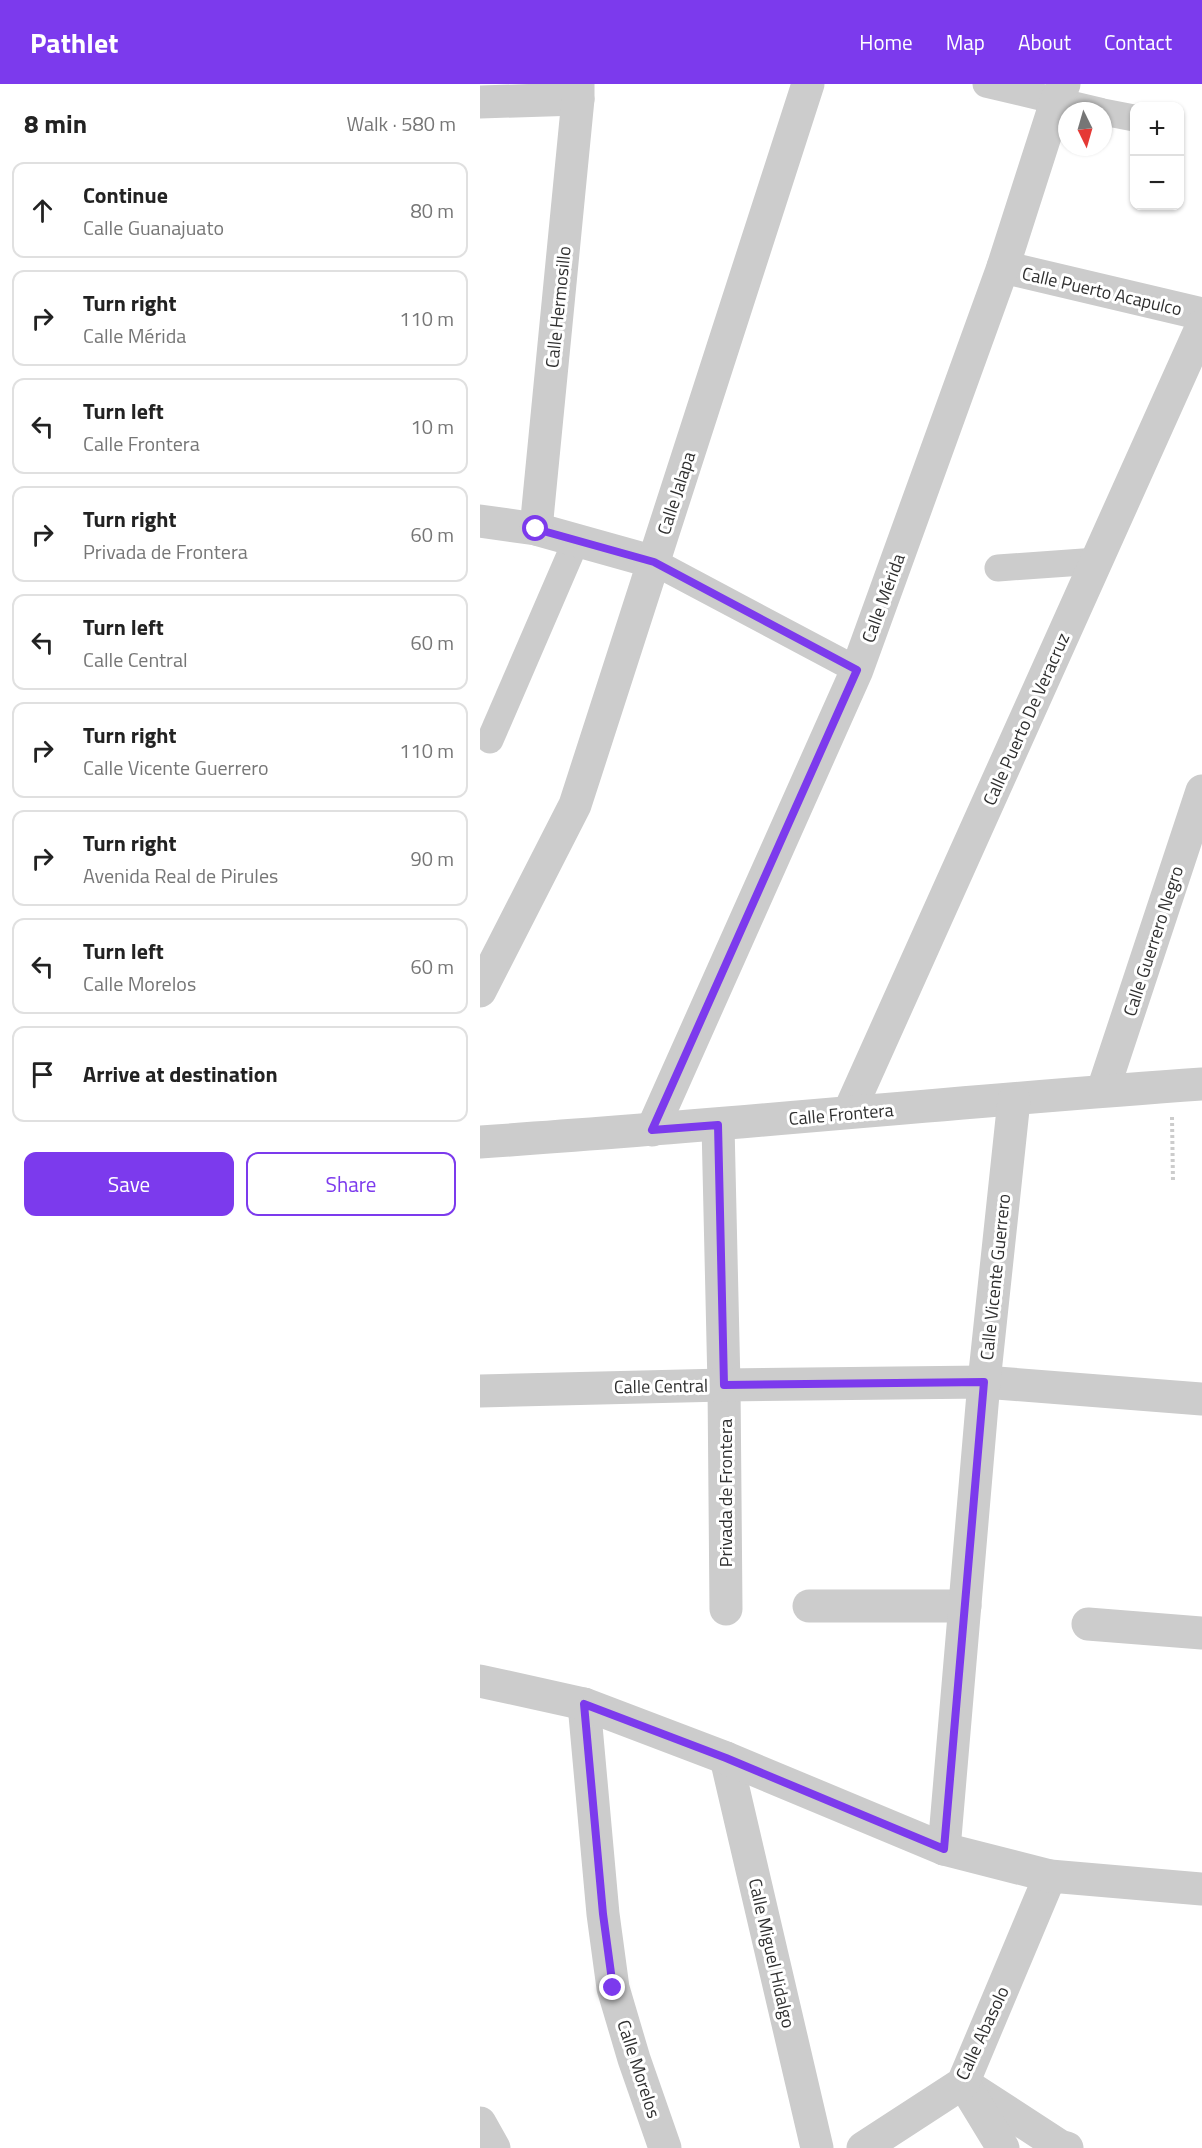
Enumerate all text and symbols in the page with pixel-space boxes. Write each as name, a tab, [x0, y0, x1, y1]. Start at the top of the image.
text: Pathlet	[30, 21, 118, 64]
text: Home	[859, 26, 913, 58]
text: Map	[946, 26, 985, 58]
text: About	[1018, 26, 1071, 58]
text: Contact	[1104, 26, 1172, 58]
north arrow	[1058, 102, 1112, 156]
map controls	[1130, 102, 1184, 210]
button: +	[1130, 102, 1184, 156]
text: 8 min	[24, 104, 87, 143]
text: Walk · 580 m	[347, 108, 456, 139]
button: −	[1130, 156, 1184, 210]
text: Continue	[83, 178, 168, 212]
icon: ahead	[26, 194, 59, 227]
text: 80 m	[410, 195, 454, 226]
text: Calle Guanajuato	[83, 212, 224, 243]
street label: Calle Hermosillo	[538, 245, 578, 369]
street label: Calle Puerto Acapulco	[1019, 259, 1185, 323]
text: Turn right	[83, 286, 177, 320]
icon: right	[26, 302, 59, 335]
text: 110 m	[399, 303, 454, 334]
text: Calle Mérida	[83, 320, 186, 351]
text: Turn left	[83, 394, 164, 428]
icon: left	[26, 410, 59, 443]
text: 10 m	[410, 411, 454, 442]
text: Calle Frontera	[83, 428, 200, 459]
street label: Calle Jalapa	[650, 448, 702, 538]
text: Turn right	[83, 502, 177, 536]
route start	[522, 515, 548, 541]
icon: right	[26, 518, 59, 551]
text: 60 m	[410, 519, 454, 550]
text: Privada de Frontera	[83, 536, 248, 567]
street label: Calle Mérida	[854, 550, 912, 646]
text: Turn left	[83, 610, 164, 644]
icon: left	[26, 626, 59, 659]
text: 60 m	[410, 627, 454, 658]
street label: Calle Puerto De Veracruz	[976, 628, 1076, 810]
text: Calle Central	[83, 644, 188, 675]
text: Turn right	[83, 718, 177, 752]
icon: right	[26, 734, 59, 767]
text: 110 m	[399, 735, 454, 766]
text: Calle Vicente Guerrero	[83, 752, 269, 783]
text: Turn right	[83, 826, 177, 860]
icon: right	[26, 842, 59, 875]
text: 90 m	[410, 843, 454, 874]
text: Avenida Real de Pirules	[83, 860, 278, 891]
street label: Calle Guerrero Negro	[1116, 862, 1190, 1020]
text: Turn left	[83, 934, 164, 968]
icon: left	[26, 950, 59, 983]
text: 60 m	[410, 951, 454, 982]
text: Calle Morelos	[83, 968, 196, 999]
text: Arrive at destination	[83, 1057, 278, 1091]
icon: arrive	[26, 1058, 59, 1091]
street label: Calle Frontera	[787, 1096, 895, 1132]
button: Save	[24, 1152, 234, 1216]
button: Share	[246, 1152, 456, 1216]
street label: Calle Vicente Guerrero	[973, 1193, 1017, 1361]
street label: Calle Central	[614, 1372, 708, 1400]
street label: Privada de Frontera	[712, 1419, 739, 1567]
street label: Calle Miguel Hidalgo	[742, 1876, 802, 2030]
route end	[599, 1974, 625, 2000]
street label: Calle Abasolo	[948, 1982, 1016, 2084]
street label: Calle Morelos	[610, 2016, 668, 2122]

